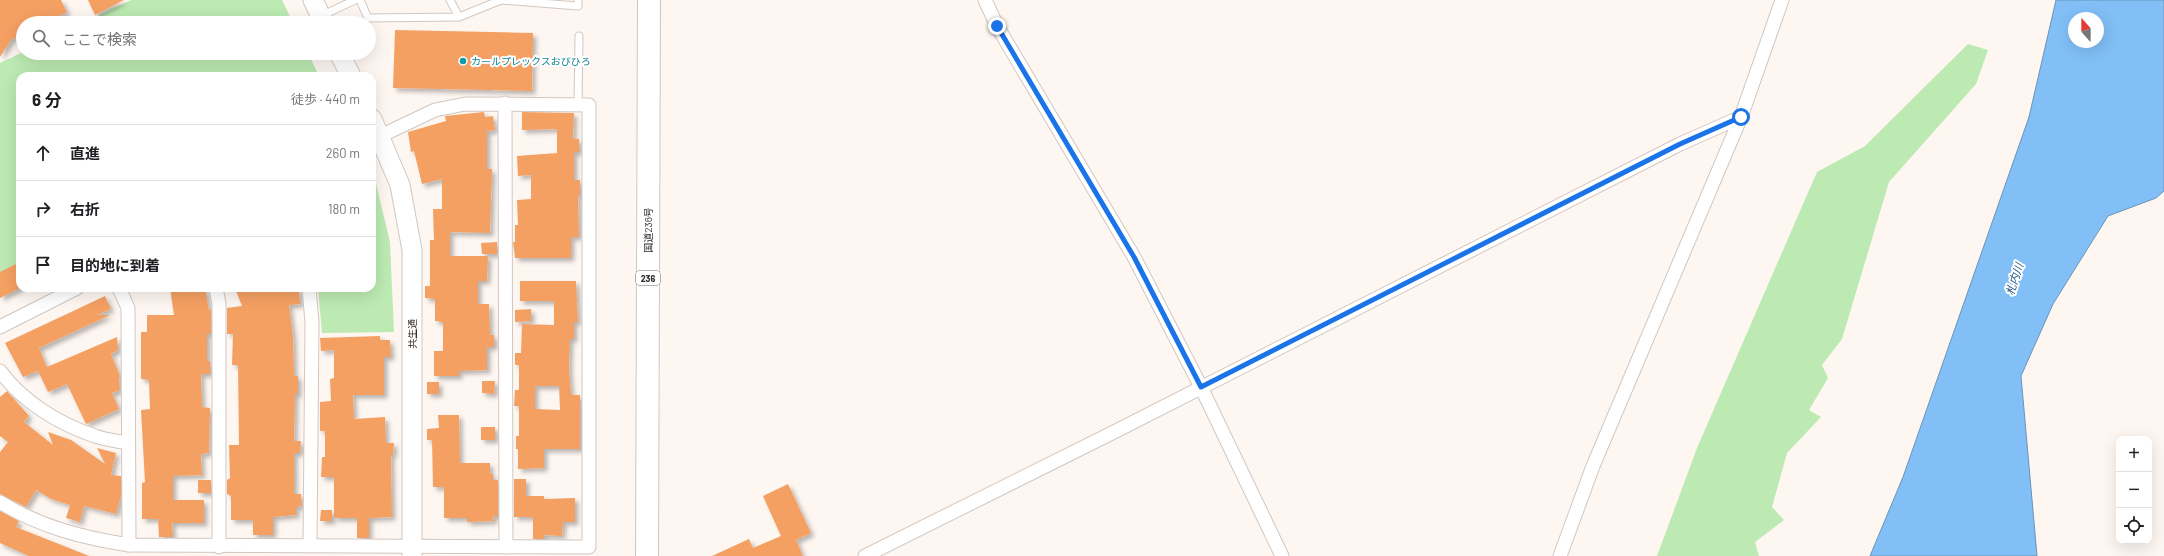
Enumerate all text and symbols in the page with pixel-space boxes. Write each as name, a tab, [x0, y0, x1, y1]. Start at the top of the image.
north arrow	[2068, 12, 2104, 48]
search box	[16, 16, 376, 60]
route end	[988, 17, 1006, 35]
icon: search	[30, 27, 52, 49]
text: ここで検索	[62, 30, 137, 48]
place label: カールプレックスおびひろ	[471, 55, 591, 67]
marker: カールプレックスおびひろ	[458, 56, 468, 66]
text: 6 分	[32, 89, 62, 109]
text: 徒歩 · 440 m	[291, 91, 360, 107]
route start	[1732, 108, 1750, 126]
icon: ahead	[32, 142, 54, 164]
text: 直進	[70, 144, 100, 162]
text: 260 m	[326, 145, 360, 161]
icon: right	[32, 198, 54, 220]
text: 右折	[70, 200, 100, 218]
text: 180 m	[328, 201, 360, 217]
street label: 国道236号	[642, 207, 654, 253]
icon: arrive	[32, 254, 54, 276]
text: 目的地に到着	[70, 256, 160, 274]
water label: 札内川	[2003, 260, 2026, 297]
road number: 236	[636, 271, 660, 285]
street label: 共生通	[406, 319, 418, 349]
map controls	[2116, 436, 2152, 544]
button: +	[2116, 436, 2152, 472]
button: −	[2116, 472, 2152, 508]
button: locate	[2116, 508, 2152, 544]

